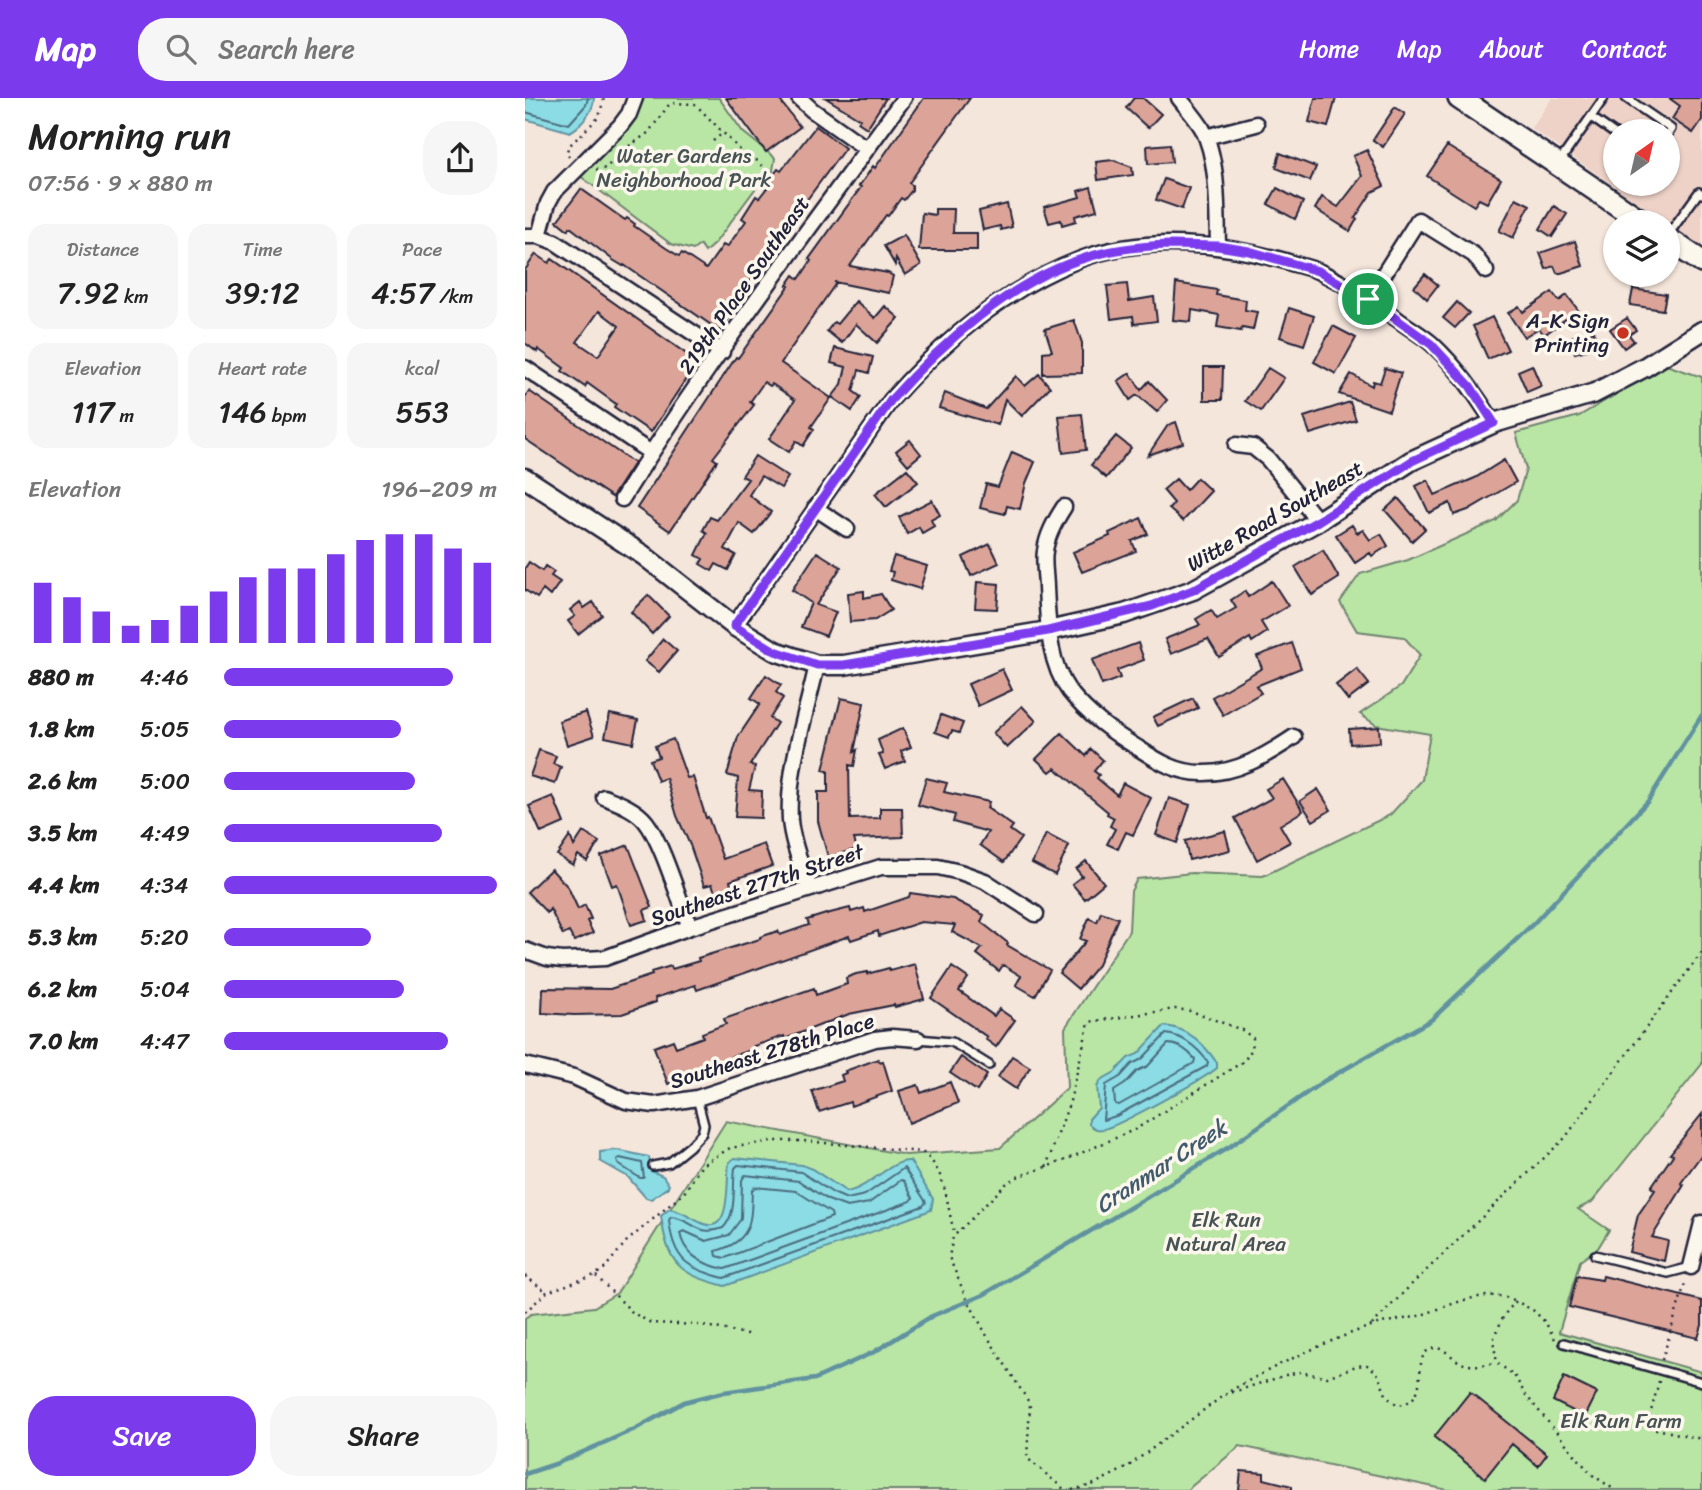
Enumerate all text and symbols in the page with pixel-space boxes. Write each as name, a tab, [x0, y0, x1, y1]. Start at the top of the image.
search box	[138, 18, 628, 81]
text: Map	[35, 20, 96, 78]
text: Search here	[218, 26, 355, 72]
text: Home	[1299, 28, 1359, 70]
text: Map	[1397, 28, 1441, 70]
text: About	[1479, 28, 1544, 70]
text: Contact	[1582, 28, 1667, 70]
icon: search	[162, 30, 200, 68]
text: Morning run	[28, 103, 231, 170]
north arrow	[1603, 119, 1680, 196]
map controls	[1603, 119, 1680, 287]
button: share	[423, 121, 497, 195]
park label: Water Gardens Neighborhood Park	[597, 137, 771, 199]
text: 07:56 · 9 × 880 m	[28, 163, 213, 204]
street label: 219th Place Southeast	[668, 188, 820, 382]
button: layers	[1603, 210, 1680, 287]
text: Distance	[67, 233, 139, 266]
text: Time	[242, 233, 283, 266]
text: Pace	[402, 233, 442, 266]
text: 7.92	[57, 266, 119, 320]
text: 39:12	[225, 266, 300, 320]
text: 4:57	[371, 266, 434, 320]
pin	[1338, 269, 1398, 329]
text: km	[119, 280, 149, 313]
text: /km	[434, 280, 473, 313]
icon: arrive	[1349, 280, 1387, 318]
place label: A-K Sign Printing	[1525, 302, 1609, 364]
marker: A-K Sign Printing	[1615, 325, 1631, 341]
text: Elevation	[64, 352, 141, 385]
text: Heart rate	[218, 352, 307, 385]
text: kcal	[405, 352, 439, 385]
text: 117	[72, 385, 114, 439]
text: 146	[218, 385, 267, 439]
text: 553	[396, 385, 449, 439]
text: m	[114, 399, 134, 432]
text: bpm	[267, 399, 307, 432]
street label: Witte Road Southeast	[1179, 450, 1371, 582]
text: Elevation	[28, 469, 121, 510]
text: 196–209 m	[381, 469, 497, 510]
text: 880 m	[28, 657, 94, 698]
text: 4:46	[140, 657, 189, 698]
text: 1.8 km	[28, 709, 95, 750]
text: 5:05	[140, 709, 190, 750]
text: 2.6 km	[28, 761, 97, 802]
text: 5:00	[140, 761, 190, 802]
text: 3.5 km	[28, 813, 97, 854]
text: 4:49	[140, 813, 190, 854]
street label: Southeast 277th Street	[646, 832, 870, 937]
text: 4.4 km	[28, 865, 100, 906]
text: 4:34	[140, 865, 188, 906]
text: 5.3 km	[28, 917, 97, 958]
text: 5:20	[140, 917, 189, 958]
text: 6.2 km	[28, 969, 97, 1010]
text: 5:04	[140, 969, 190, 1010]
street label: Southeast 278th Place	[665, 1002, 879, 1100]
text: 7.0 km	[28, 1021, 98, 1062]
text: 4:47	[140, 1021, 189, 1062]
water label: Cranmar Creek	[1087, 1107, 1237, 1225]
park label: Elk Run Natural Area	[1166, 1201, 1286, 1263]
button: Save	[28, 1396, 256, 1476]
button: Share	[270, 1396, 497, 1476]
park label: Elk Run Farm	[1560, 1402, 1682, 1440]

